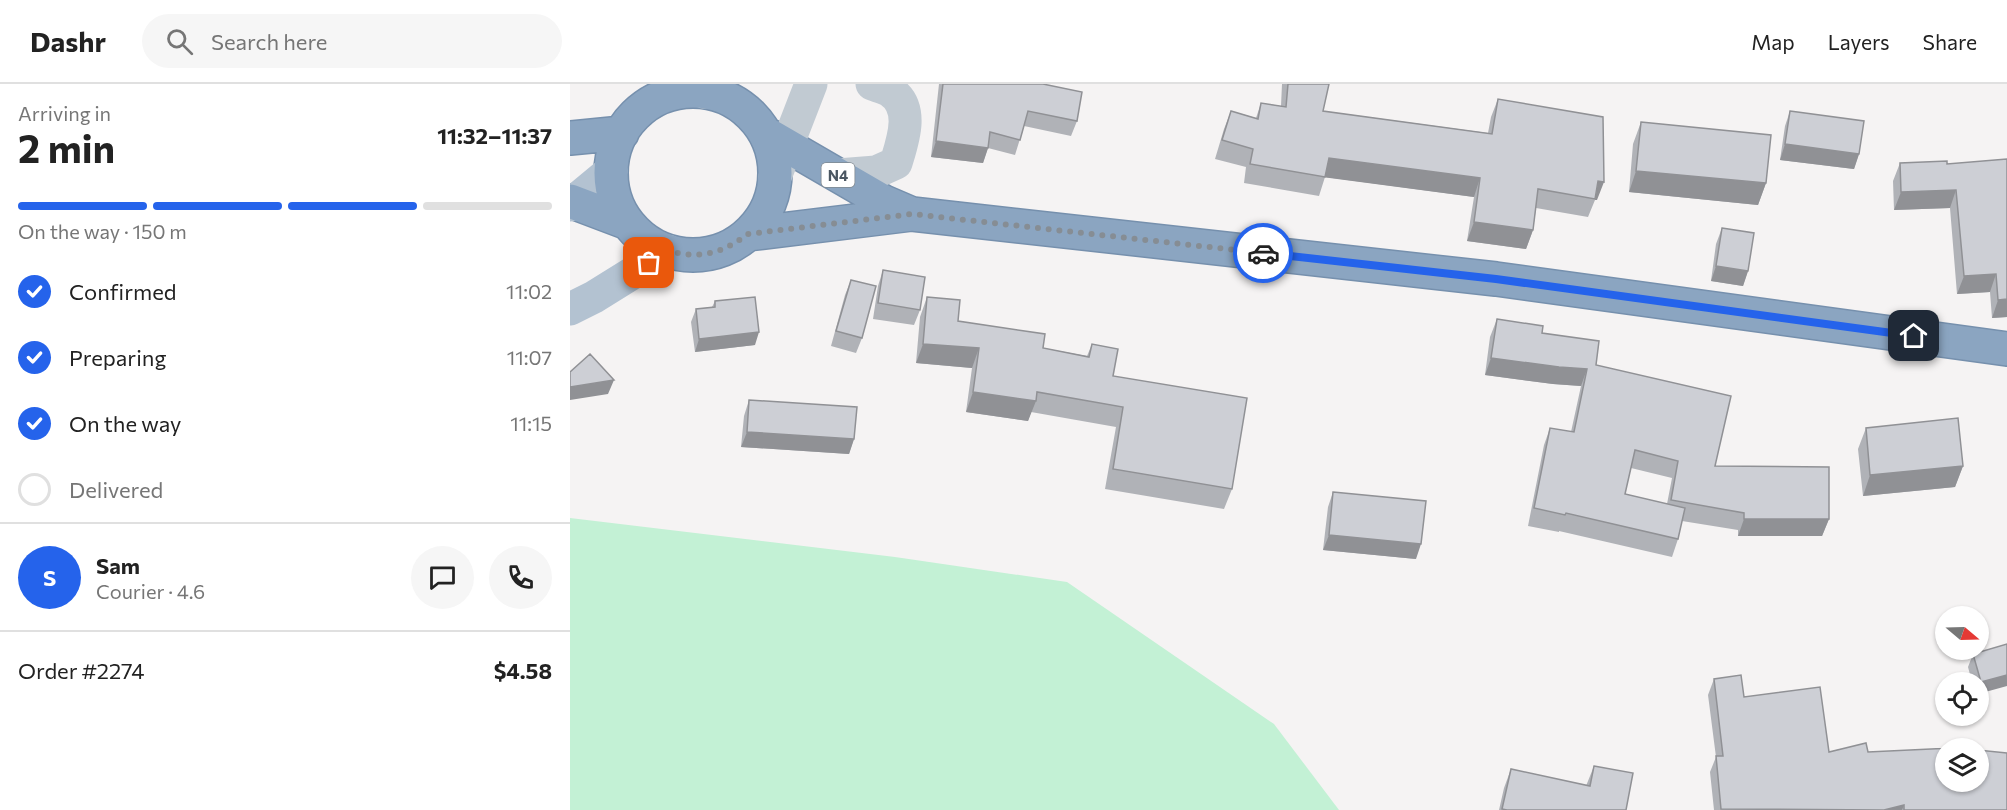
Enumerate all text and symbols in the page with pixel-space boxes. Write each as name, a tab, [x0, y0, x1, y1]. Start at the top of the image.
search box	[142, 14, 562, 68]
text: Dashr	[30, 24, 106, 58]
icon: search	[163, 25, 196, 58]
text: Search here	[211, 28, 327, 55]
text: Map	[1751, 29, 1795, 54]
text: Layers	[1828, 29, 1890, 54]
text: Share	[1923, 29, 1977, 54]
text: Arriving in	[18, 101, 111, 125]
text: 11:32–11:37	[437, 122, 552, 149]
text: 2 min	[18, 123, 115, 171]
road number: N4	[822, 163, 854, 187]
text: On the way · 150 m	[18, 219, 187, 243]
courier	[1233, 223, 1293, 283]
pin	[623, 237, 674, 288]
icon: car	[1247, 237, 1280, 270]
icon: bag	[632, 246, 665, 279]
icon: check	[18, 275, 51, 308]
text: Confirmed	[69, 278, 176, 305]
text: 11:02	[506, 279, 552, 303]
pin	[1888, 310, 1939, 361]
icon: home	[1897, 319, 1930, 352]
icon: check	[18, 341, 51, 374]
text: Preparing	[69, 344, 166, 371]
text: 11:07	[507, 345, 552, 369]
icon: check	[18, 407, 51, 440]
text: On the way	[69, 410, 181, 437]
text: 11:15	[510, 411, 552, 435]
text: Delivered	[69, 476, 163, 503]
button: chat	[411, 546, 474, 609]
button: phone	[489, 546, 552, 609]
text: Sam	[96, 552, 140, 579]
text: S	[43, 564, 56, 591]
text: Courier · 4.6	[96, 579, 205, 603]
north arrow	[1935, 606, 1989, 660]
map controls	[1935, 606, 1989, 792]
text: Order #2274	[18, 657, 145, 684]
text: $4.58	[494, 657, 552, 684]
button: locate	[1935, 672, 1989, 726]
button: layers	[1935, 738, 1989, 792]

